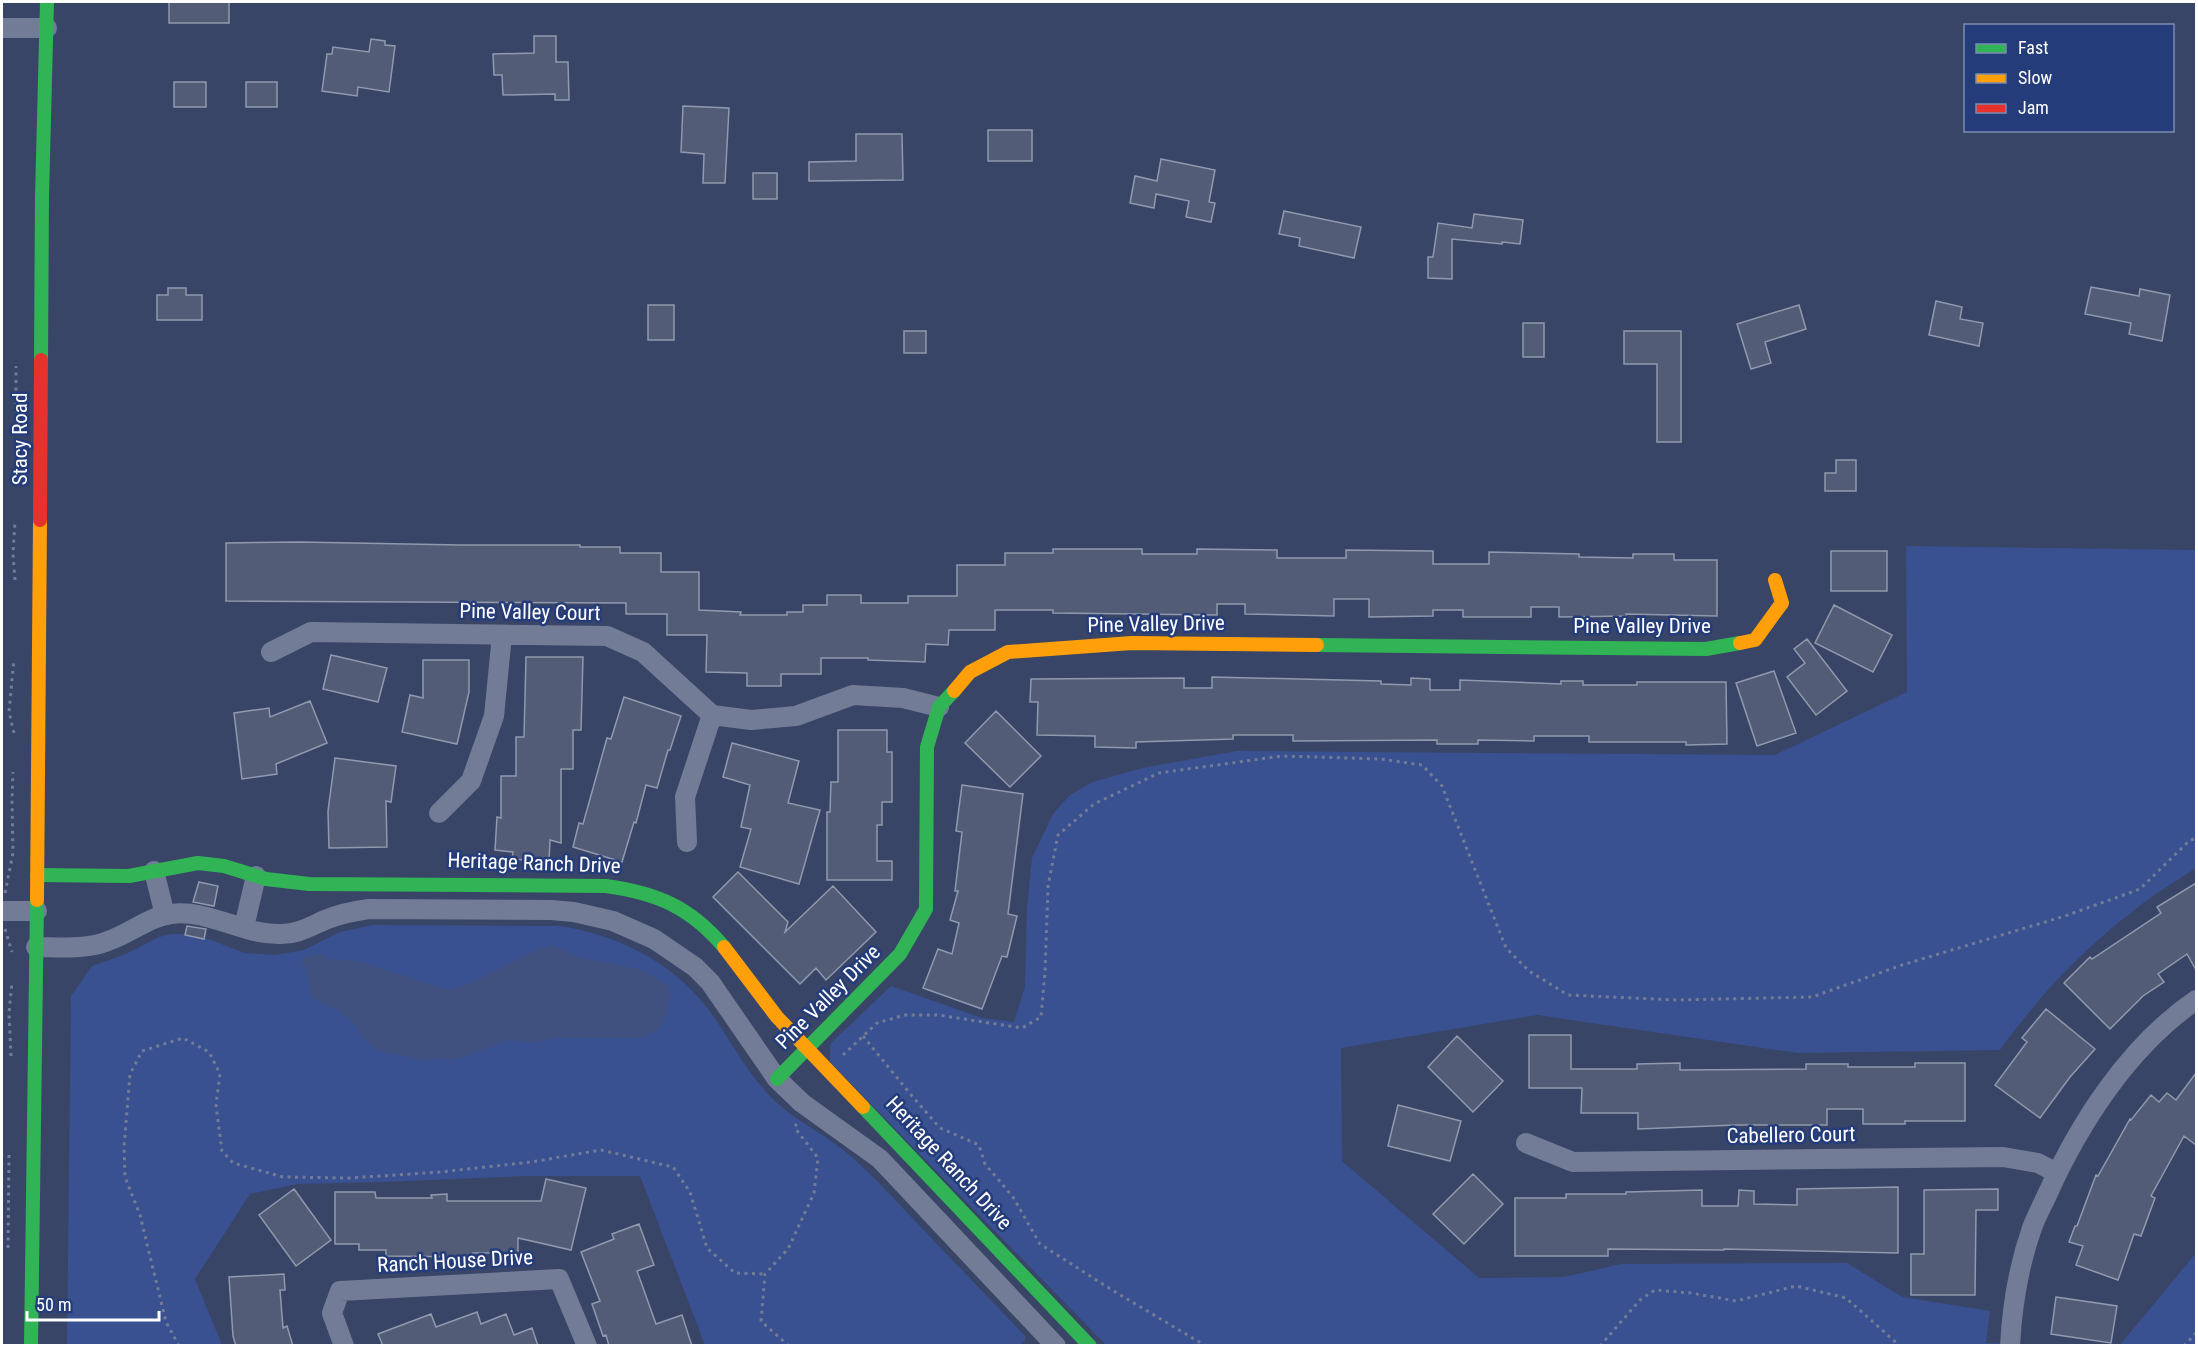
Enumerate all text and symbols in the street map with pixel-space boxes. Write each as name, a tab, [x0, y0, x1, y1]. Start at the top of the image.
legend	[1964, 24, 2174, 132]
text: Fast	[2018, 37, 2049, 58]
text: Slow	[2018, 67, 2053, 88]
text: Jam	[2018, 97, 2049, 118]
street label: Stacy Road	[8, 393, 32, 485]
street label: Pine Valley Court	[459, 599, 601, 625]
street label: Pine Valley Drive	[1087, 611, 1225, 637]
street label: Pine Valley Drive	[1573, 614, 1711, 638]
street label: Heritage Ranch Drive	[447, 848, 621, 878]
street label: Pine Valley Drive	[771, 940, 885, 1054]
street label: Heritage Ranch Drive	[881, 1091, 1017, 1235]
street label: Cabellero Court	[1726, 1122, 1856, 1148]
street label: Ranch House Drive	[377, 1245, 534, 1277]
scale bar	[27, 1284, 159, 1322]
text: 50 m	[36, 1294, 71, 1315]

